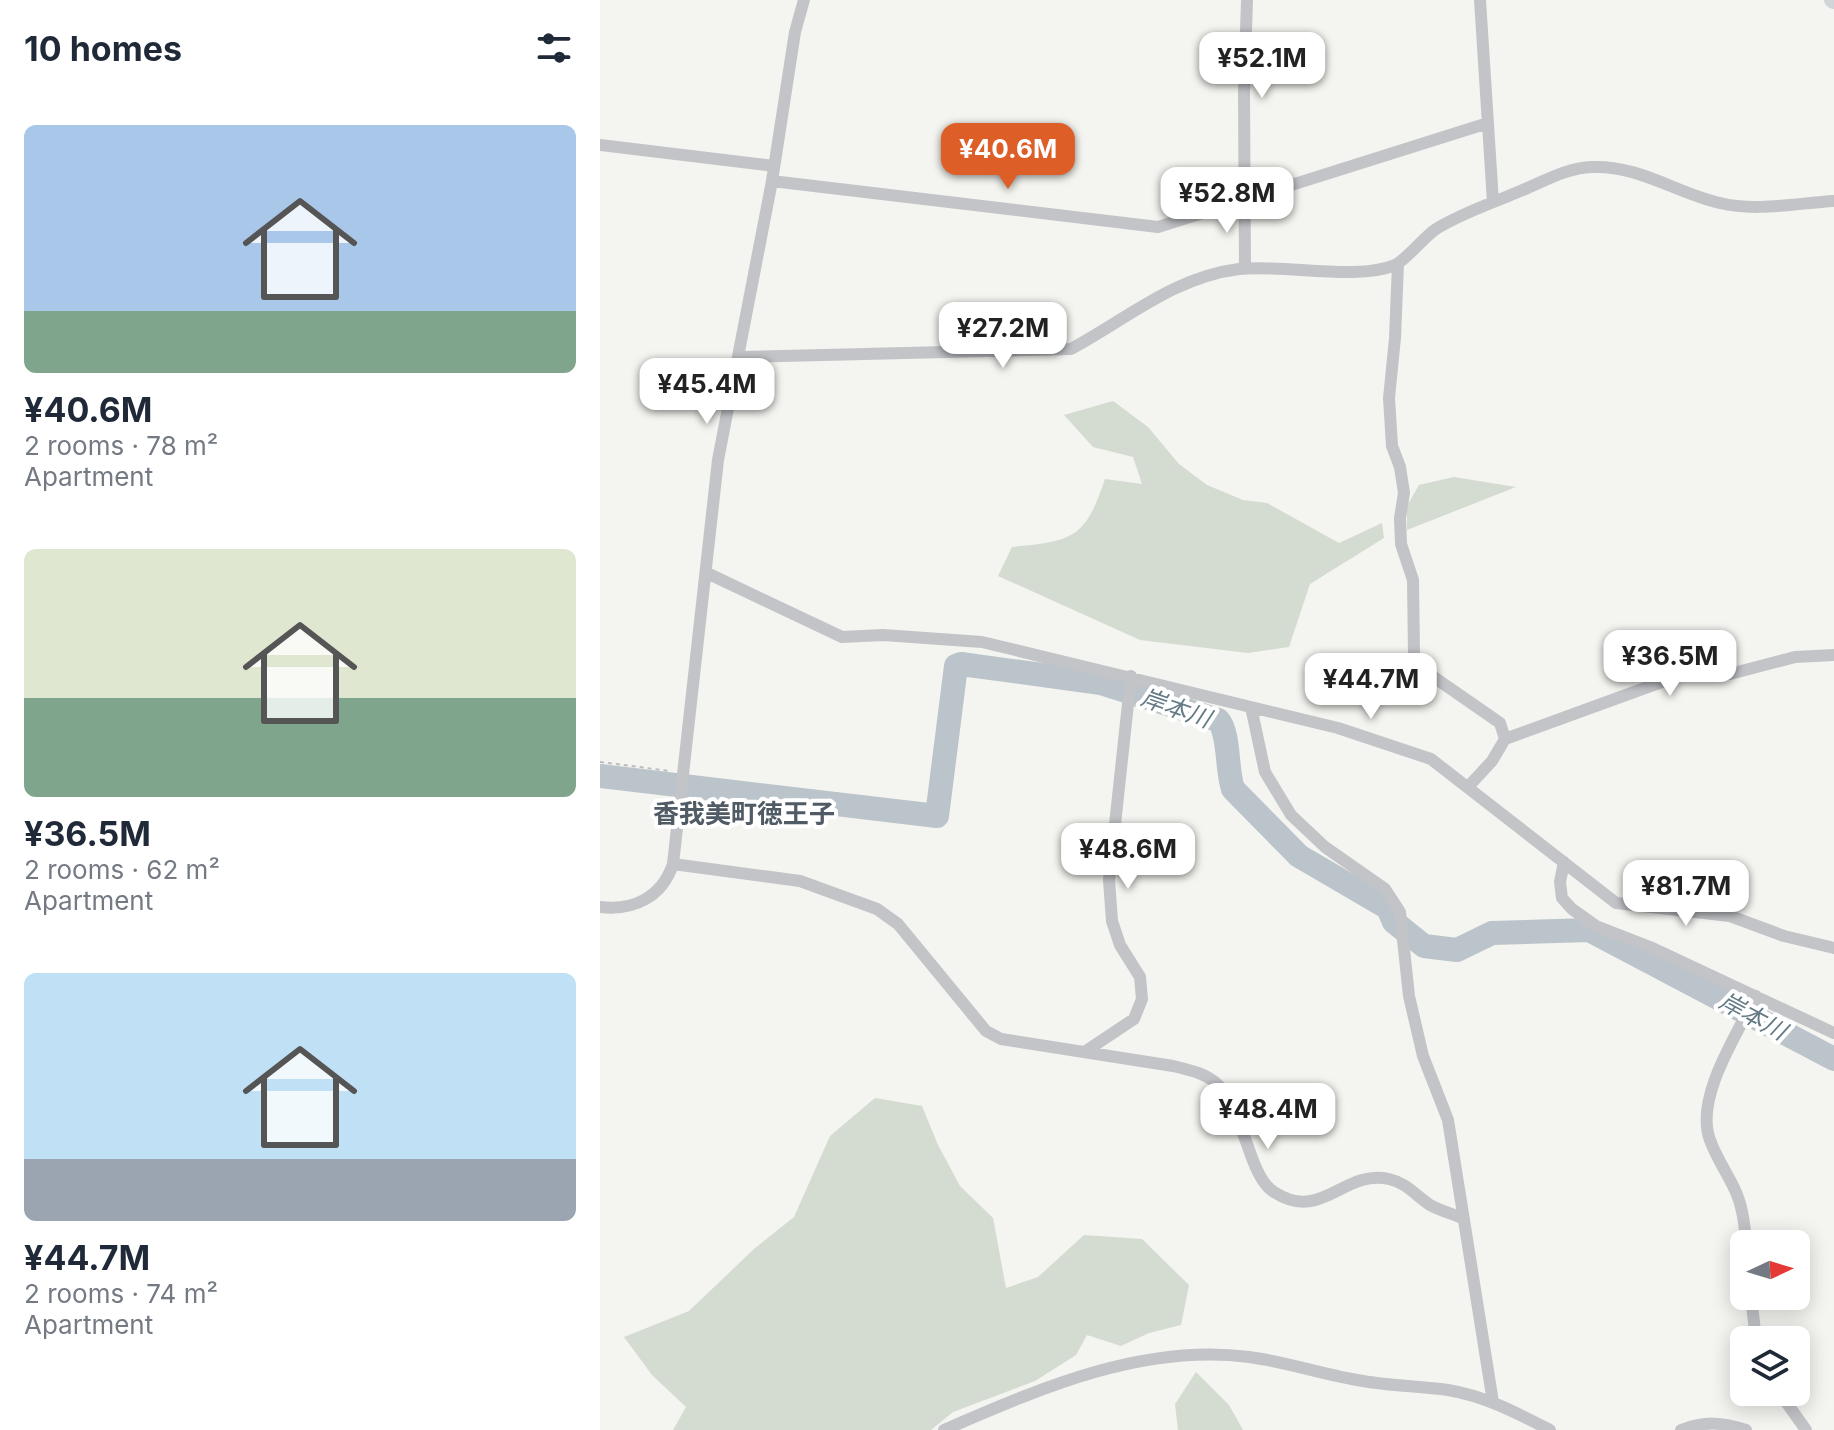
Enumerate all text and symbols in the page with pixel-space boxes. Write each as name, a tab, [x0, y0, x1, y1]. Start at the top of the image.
icon: filters	[532, 26, 576, 70]
text: 10 homes	[24, 28, 182, 69]
pin: ¥52.1M	[1197, 32, 1327, 100]
text: ¥52.1M	[1217, 42, 1307, 73]
pin: ¥40.6M	[943, 123, 1073, 191]
text: ¥40.6M	[959, 133, 1057, 164]
pin: ¥52.8M	[1162, 167, 1292, 235]
icon: home	[228, 177, 372, 321]
text: ¥52.8M	[1179, 177, 1275, 208]
pin: ¥27.2M	[938, 302, 1068, 370]
text: ¥27.2M	[957, 312, 1049, 343]
pin: ¥45.4M	[642, 358, 772, 426]
text: ¥45.4M	[658, 368, 756, 399]
text: ¥40.6M	[24, 389, 152, 430]
text: 2 rooms · 78 m²	[24, 430, 218, 461]
text: Apartment	[24, 461, 153, 492]
icon: home	[228, 601, 372, 745]
pin: ¥36.5M	[1605, 630, 1735, 698]
text: ¥36.5M	[1621, 640, 1719, 671]
pin: ¥44.7M	[1306, 653, 1436, 721]
text: ¥44.7M	[1323, 663, 1419, 694]
water label: 岸本川	[1137, 683, 1218, 734]
district label: 香我美町徳王子	[653, 798, 835, 829]
text: ¥36.5M	[24, 813, 151, 854]
pin: ¥48.6M	[1063, 823, 1193, 891]
text: ¥48.6M	[1079, 833, 1177, 864]
text: 2 rooms · 62 m²	[24, 854, 220, 885]
pin: ¥81.7M	[1621, 860, 1751, 928]
text: ¥81.7M	[1641, 870, 1731, 901]
text: Apartment	[24, 885, 153, 916]
water label: 岸本川	[1714, 986, 1794, 1047]
icon: home	[228, 1025, 372, 1169]
pin: ¥48.4M	[1203, 1083, 1333, 1151]
text: ¥48.4M	[1218, 1093, 1318, 1124]
north arrow	[1730, 1230, 1810, 1310]
map controls	[1730, 1230, 1810, 1406]
text: ¥44.7M	[24, 1237, 150, 1278]
text: 2 rooms · 74 m²	[24, 1278, 218, 1309]
text: Apartment	[24, 1309, 153, 1340]
button: layers	[1730, 1326, 1810, 1406]

